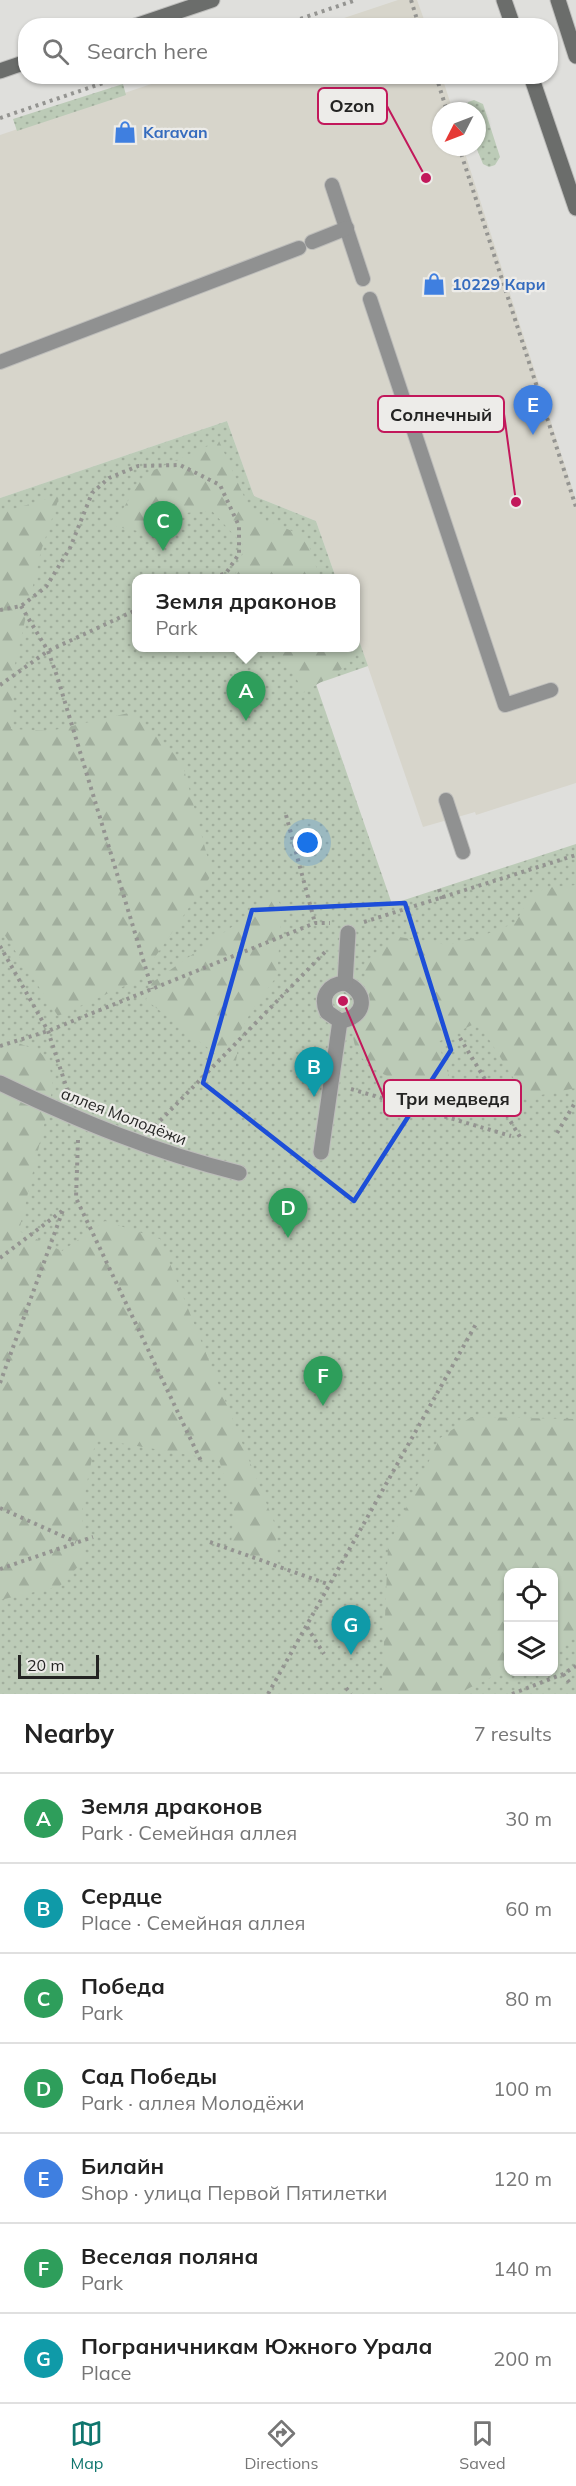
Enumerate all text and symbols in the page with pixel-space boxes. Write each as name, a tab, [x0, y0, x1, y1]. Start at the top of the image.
search box	[18, 18, 558, 84]
icon: search	[39, 35, 72, 68]
text: Search here	[87, 37, 208, 65]
callout: Ozon	[318, 88, 387, 124]
text: Ozon	[330, 94, 374, 117]
north arrow	[432, 102, 486, 156]
shop icon: Karavan	[112, 119, 138, 145]
place label: Karavan	[143, 122, 208, 142]
shop icon: 10229 Кари	[421, 271, 447, 297]
place label: 10229 Кари	[452, 274, 546, 294]
pin: E	[514, 386, 552, 435]
callout: Солнечный	[378, 396, 504, 432]
text: Солнечный	[390, 403, 492, 426]
pin: C	[144, 502, 182, 551]
popup	[132, 574, 360, 652]
text: Земля драконов	[155, 587, 337, 615]
text: Park	[155, 615, 198, 640]
pin: A	[226, 672, 266, 721]
your location	[293, 828, 322, 857]
pin: B	[294, 1048, 334, 1097]
callout: Три медведя	[384, 1080, 521, 1116]
street label: аллея Молодёжи	[58, 1083, 190, 1149]
text: Три медведя	[396, 1087, 510, 1110]
pin: D	[268, 1188, 308, 1238]
pin: F	[304, 1356, 342, 1406]
map controls	[504, 1568, 558, 1676]
button: locate	[504, 1568, 558, 1622]
pin: G	[332, 1606, 370, 1655]
button: layers	[504, 1622, 558, 1676]
scale bar	[18, 1652, 99, 1680]
text: 20 m	[27, 1655, 64, 1675]
text: Nearby	[24, 1717, 114, 1750]
text: 7 results	[474, 1721, 552, 1746]
text: Земля драконов	[81, 1792, 262, 1820]
text: A	[36, 1806, 51, 1831]
text: 30 m	[505, 1806, 552, 1831]
text: Park · Семейная аллея	[81, 1820, 297, 1845]
text: Сердце	[81, 1882, 162, 1910]
text: B	[37, 1896, 50, 1921]
text: 60 m	[505, 1896, 552, 1921]
text: Place · Семейная аллея	[81, 1910, 306, 1935]
text: Победа	[81, 1972, 165, 2000]
text: C	[37, 1986, 50, 2011]
text: 80 m	[505, 1986, 552, 2011]
text: Park	[81, 2000, 123, 2025]
text: Сад Победы	[81, 2062, 217, 2090]
text: D	[36, 2076, 51, 2101]
text: 100 m	[493, 2076, 552, 2101]
text: Park · аллея Молодёжи	[81, 2090, 304, 2115]
text: Билайн	[81, 2152, 164, 2180]
text: E	[38, 2166, 49, 2191]
text: 120 m	[493, 2166, 552, 2191]
text: Shop · улица Первой Пятилетки	[81, 2180, 388, 2205]
text: Веселая поляна	[81, 2242, 258, 2270]
text: F	[38, 2256, 49, 2281]
text: 140 m	[493, 2256, 552, 2281]
text: Park	[81, 2270, 123, 2295]
text: Пограничникам Южного Урала	[81, 2332, 432, 2360]
text: G	[36, 2346, 51, 2371]
text: 200 m	[493, 2346, 552, 2371]
text: Place	[81, 2360, 131, 2385]
tab: Map	[70, 2417, 103, 2473]
tab: Directions	[244, 2417, 318, 2473]
tab: Saved	[459, 2417, 506, 2473]

